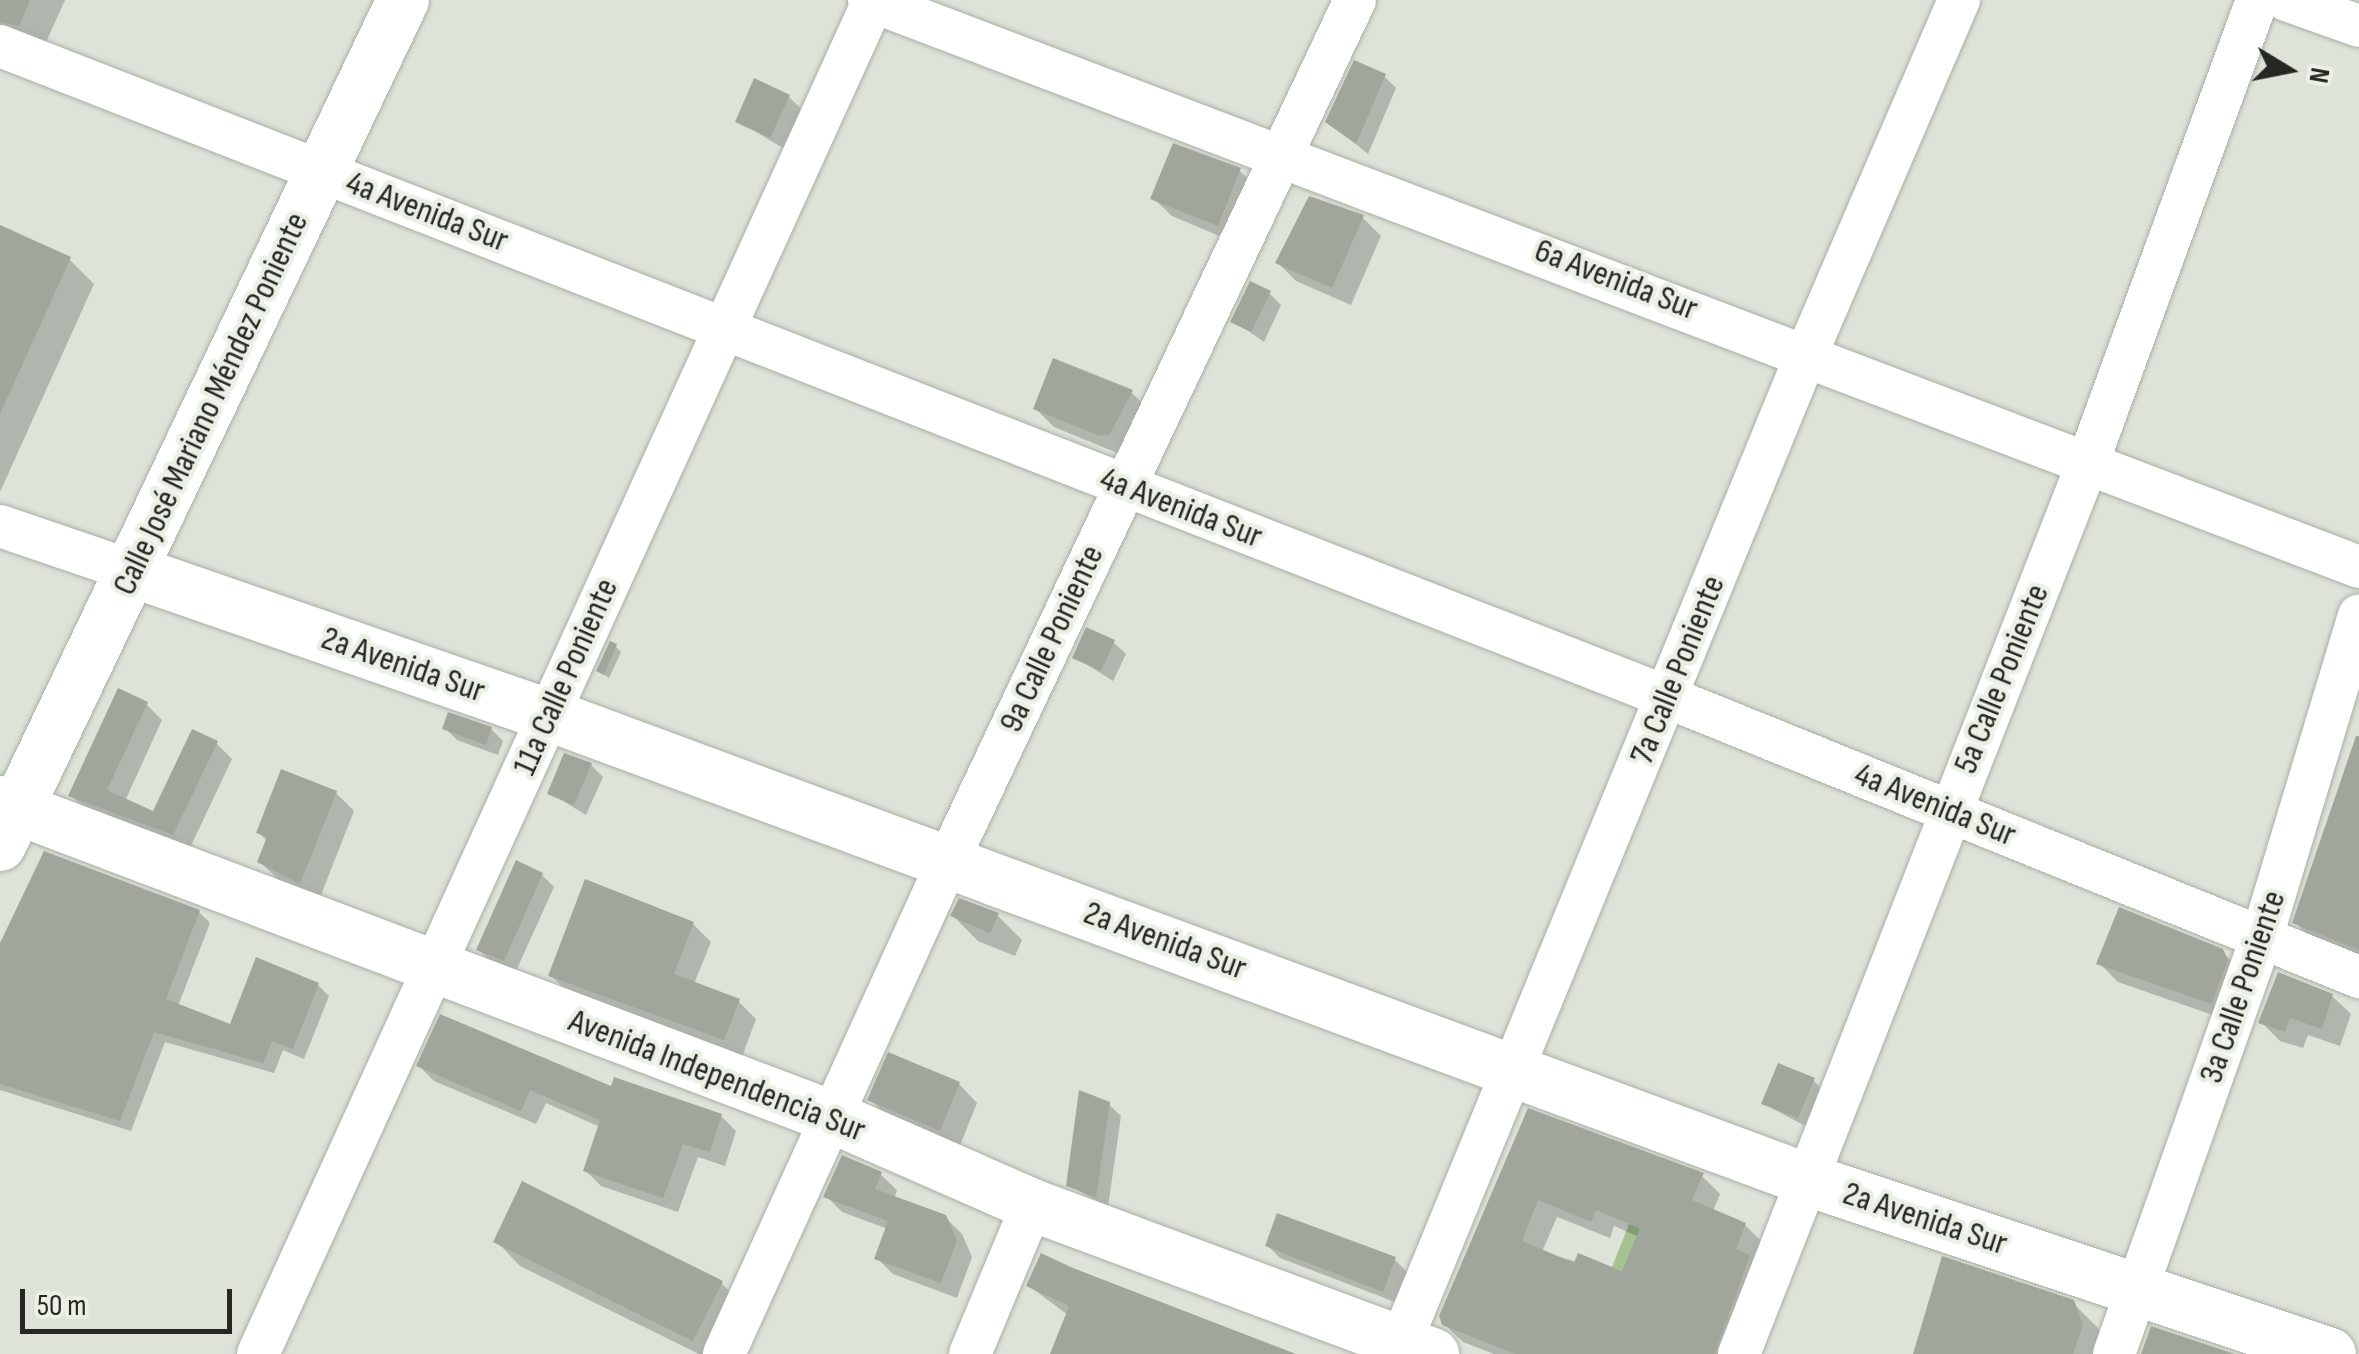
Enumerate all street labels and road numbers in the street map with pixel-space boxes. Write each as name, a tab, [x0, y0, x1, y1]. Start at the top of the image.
street label: 4a Avenida Sur	[340, 162, 514, 262]
street label: Calle José Mariano Méndez Poniente	[104, 206, 318, 602]
street label: 6a Avenida Sur	[1529, 230, 1703, 330]
street label: 4a Avenida Sur	[1094, 458, 1268, 558]
street label: 9a Calle Poniente	[990, 539, 1114, 739]
street label: 7a Calle Poniente	[1621, 570, 1735, 770]
street label: 11a Calle Poniente	[504, 572, 628, 782]
street label: 5a Calle Poniente	[1945, 578, 2059, 780]
street label: 2a Avenida Sur	[316, 617, 490, 713]
street label: 4a Avenida Sur	[1848, 754, 2022, 856]
street label: 3a Calle Poniente	[2190, 885, 2296, 1089]
street label: 2a Avenida Sur	[1078, 892, 1252, 990]
street label: Avenida Independencia Sur	[563, 1000, 871, 1152]
street label: 2a Avenida Sur	[1838, 1173, 2012, 1265]

